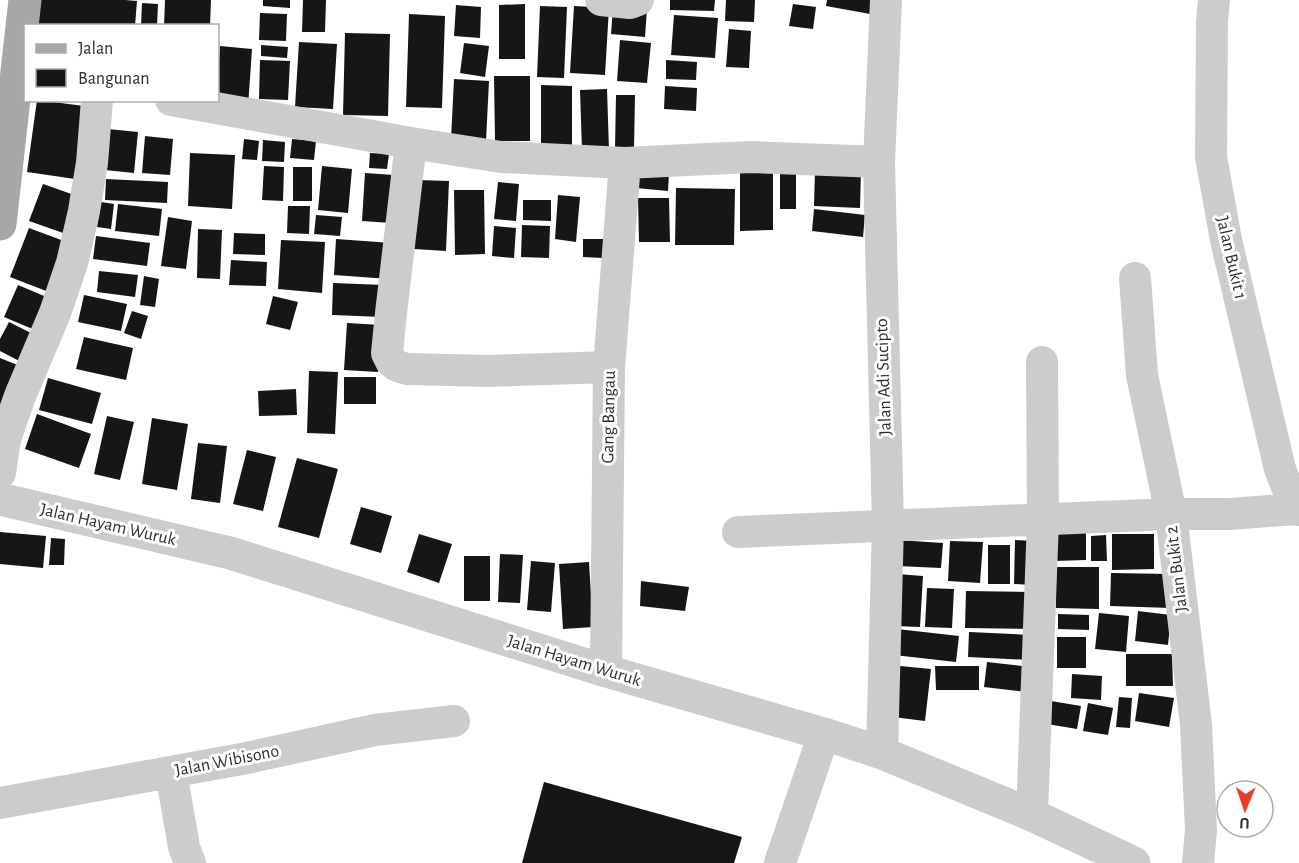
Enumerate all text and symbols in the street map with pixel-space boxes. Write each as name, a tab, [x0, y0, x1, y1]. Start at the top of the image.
legend	[24, 24, 219, 102]
text: Jalan	[78, 40, 113, 58]
text: Bangunan	[78, 70, 150, 88]
street label: Jalan Bukit 1	[1213, 215, 1249, 301]
street label: Jalan Adi Sucipto	[873, 318, 895, 436]
street label: Gang Bangau	[599, 370, 619, 464]
street label: Jalan Hayam Wuruk	[38, 501, 178, 550]
street label: Jalan Bukit 2	[1163, 525, 1191, 613]
street label: Jalan Hayam Wuruk	[505, 632, 644, 690]
street label: Jalan Wibisono	[173, 742, 281, 780]
north arrow	[1215, 779, 1275, 839]
text: U	[1239, 815, 1250, 831]

